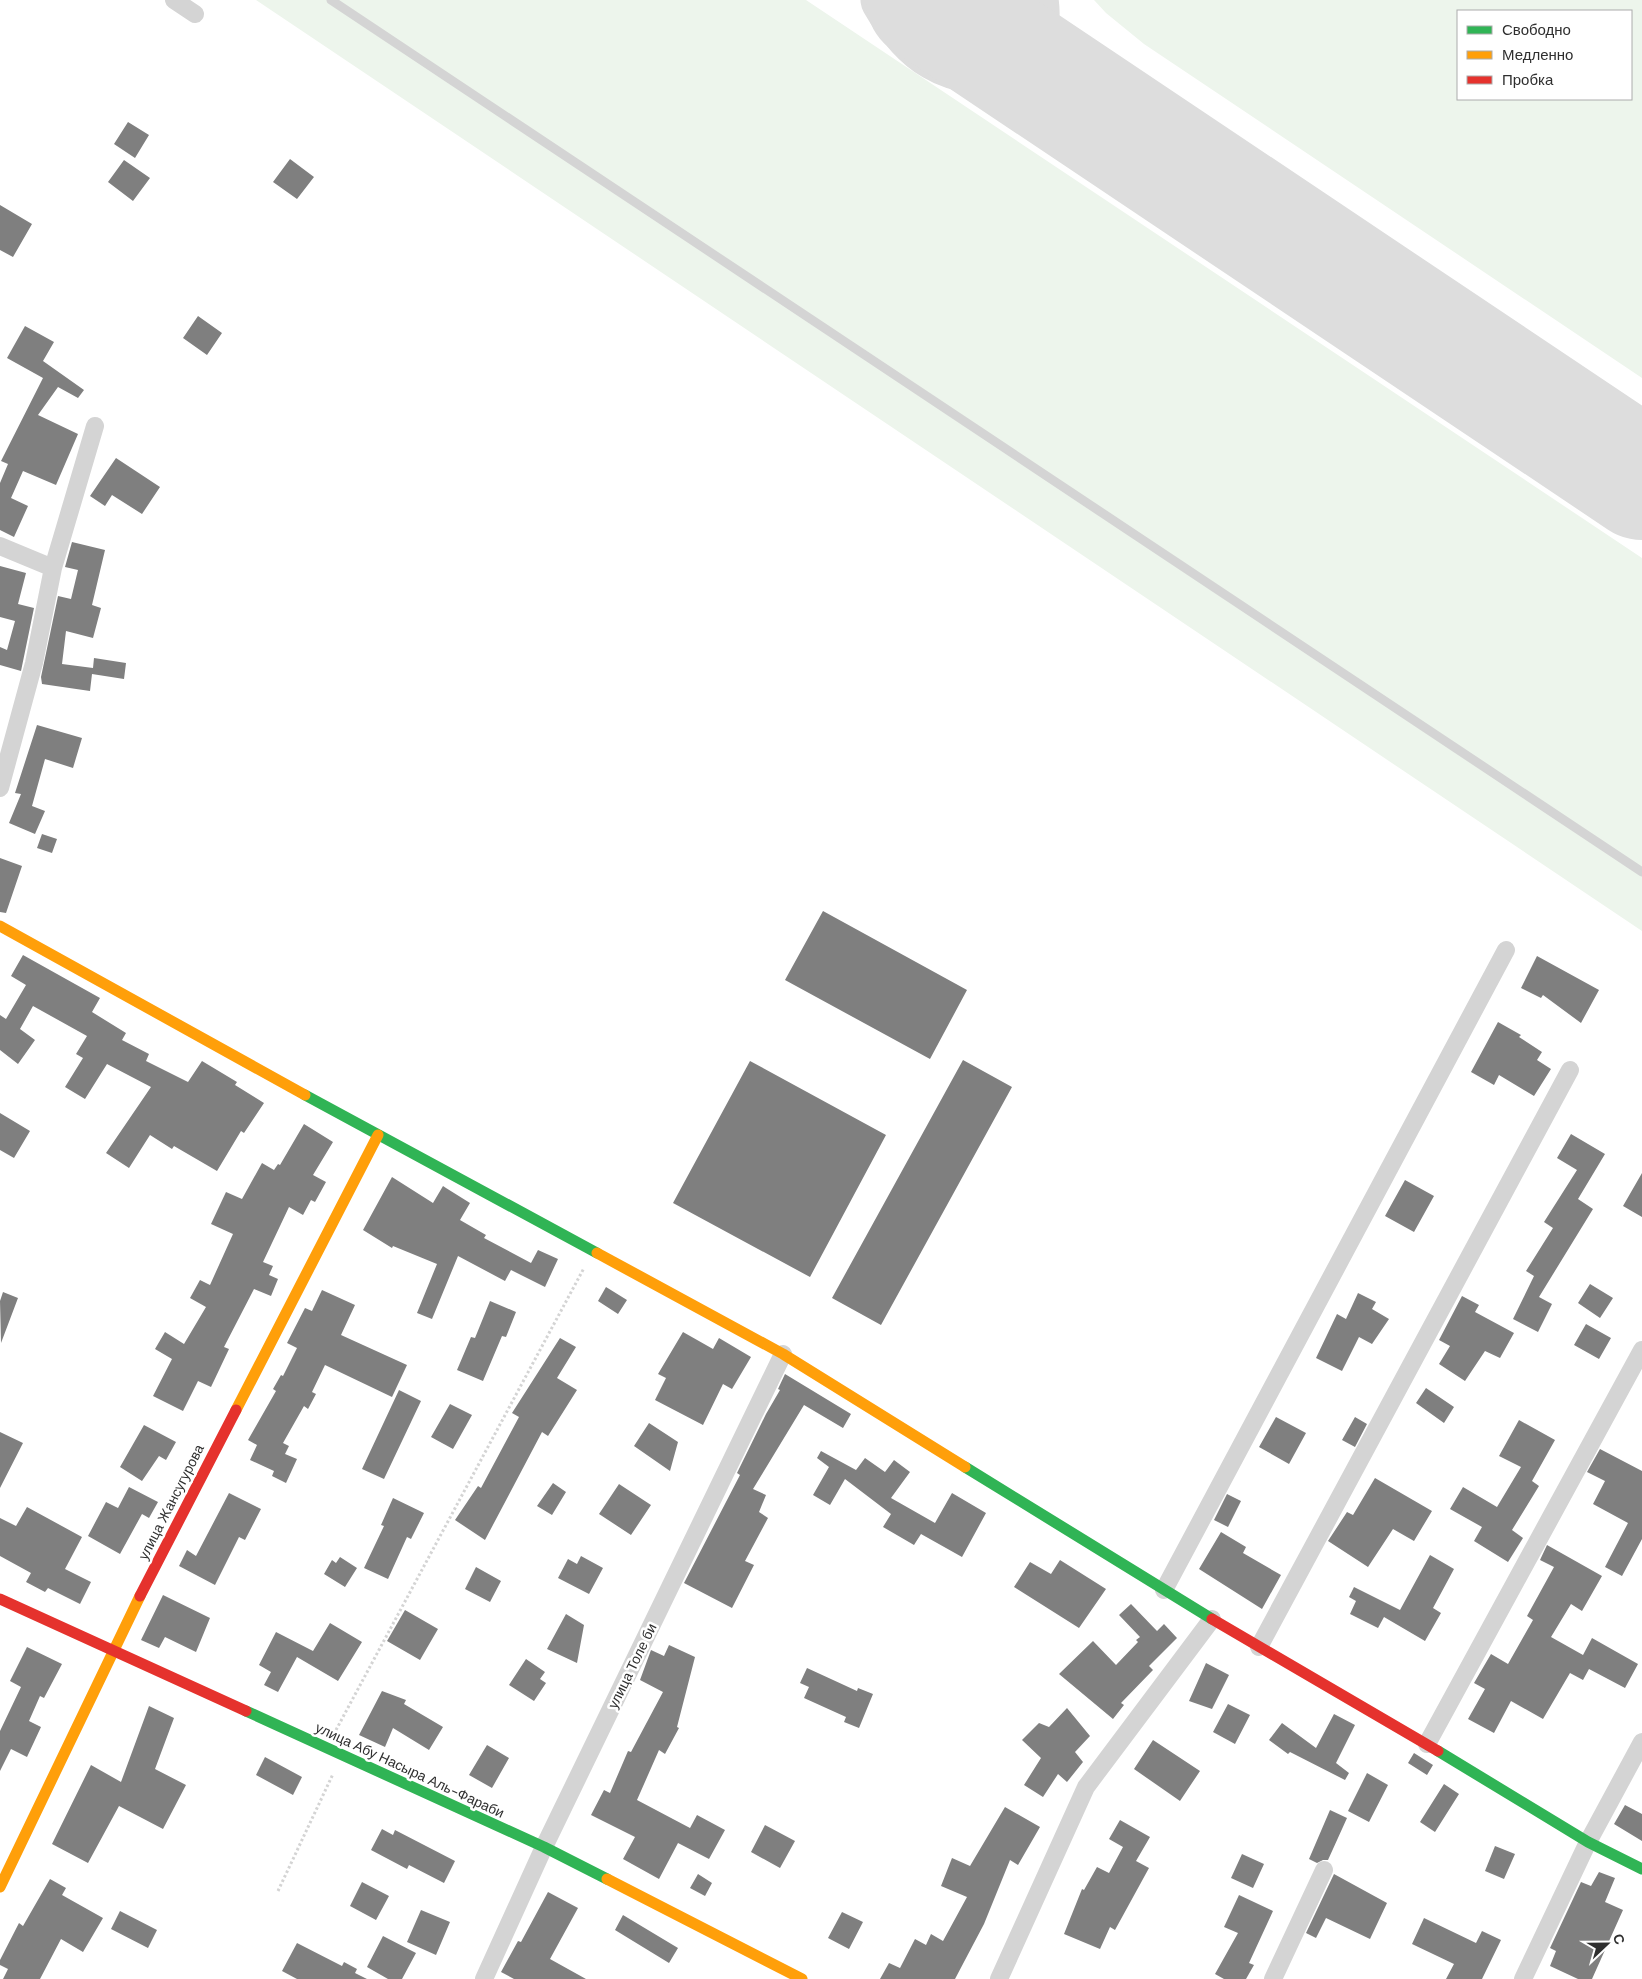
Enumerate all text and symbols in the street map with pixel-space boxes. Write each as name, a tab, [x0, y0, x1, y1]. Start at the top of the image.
legend	[1457, 10, 1632, 100]
text: Свободно	[1502, 20, 1571, 40]
text: Медленно	[1502, 45, 1573, 65]
text: Пробка	[1502, 70, 1554, 90]
street label: улица Жансугурова	[134, 1441, 208, 1563]
street label: улица Толе би	[604, 1620, 660, 1712]
street label: улица Абу Насыра Аль-Фараби	[313, 1718, 507, 1822]
north arrow	[1582, 1919, 1632, 1969]
text: С	[1609, 1931, 1629, 1947]

